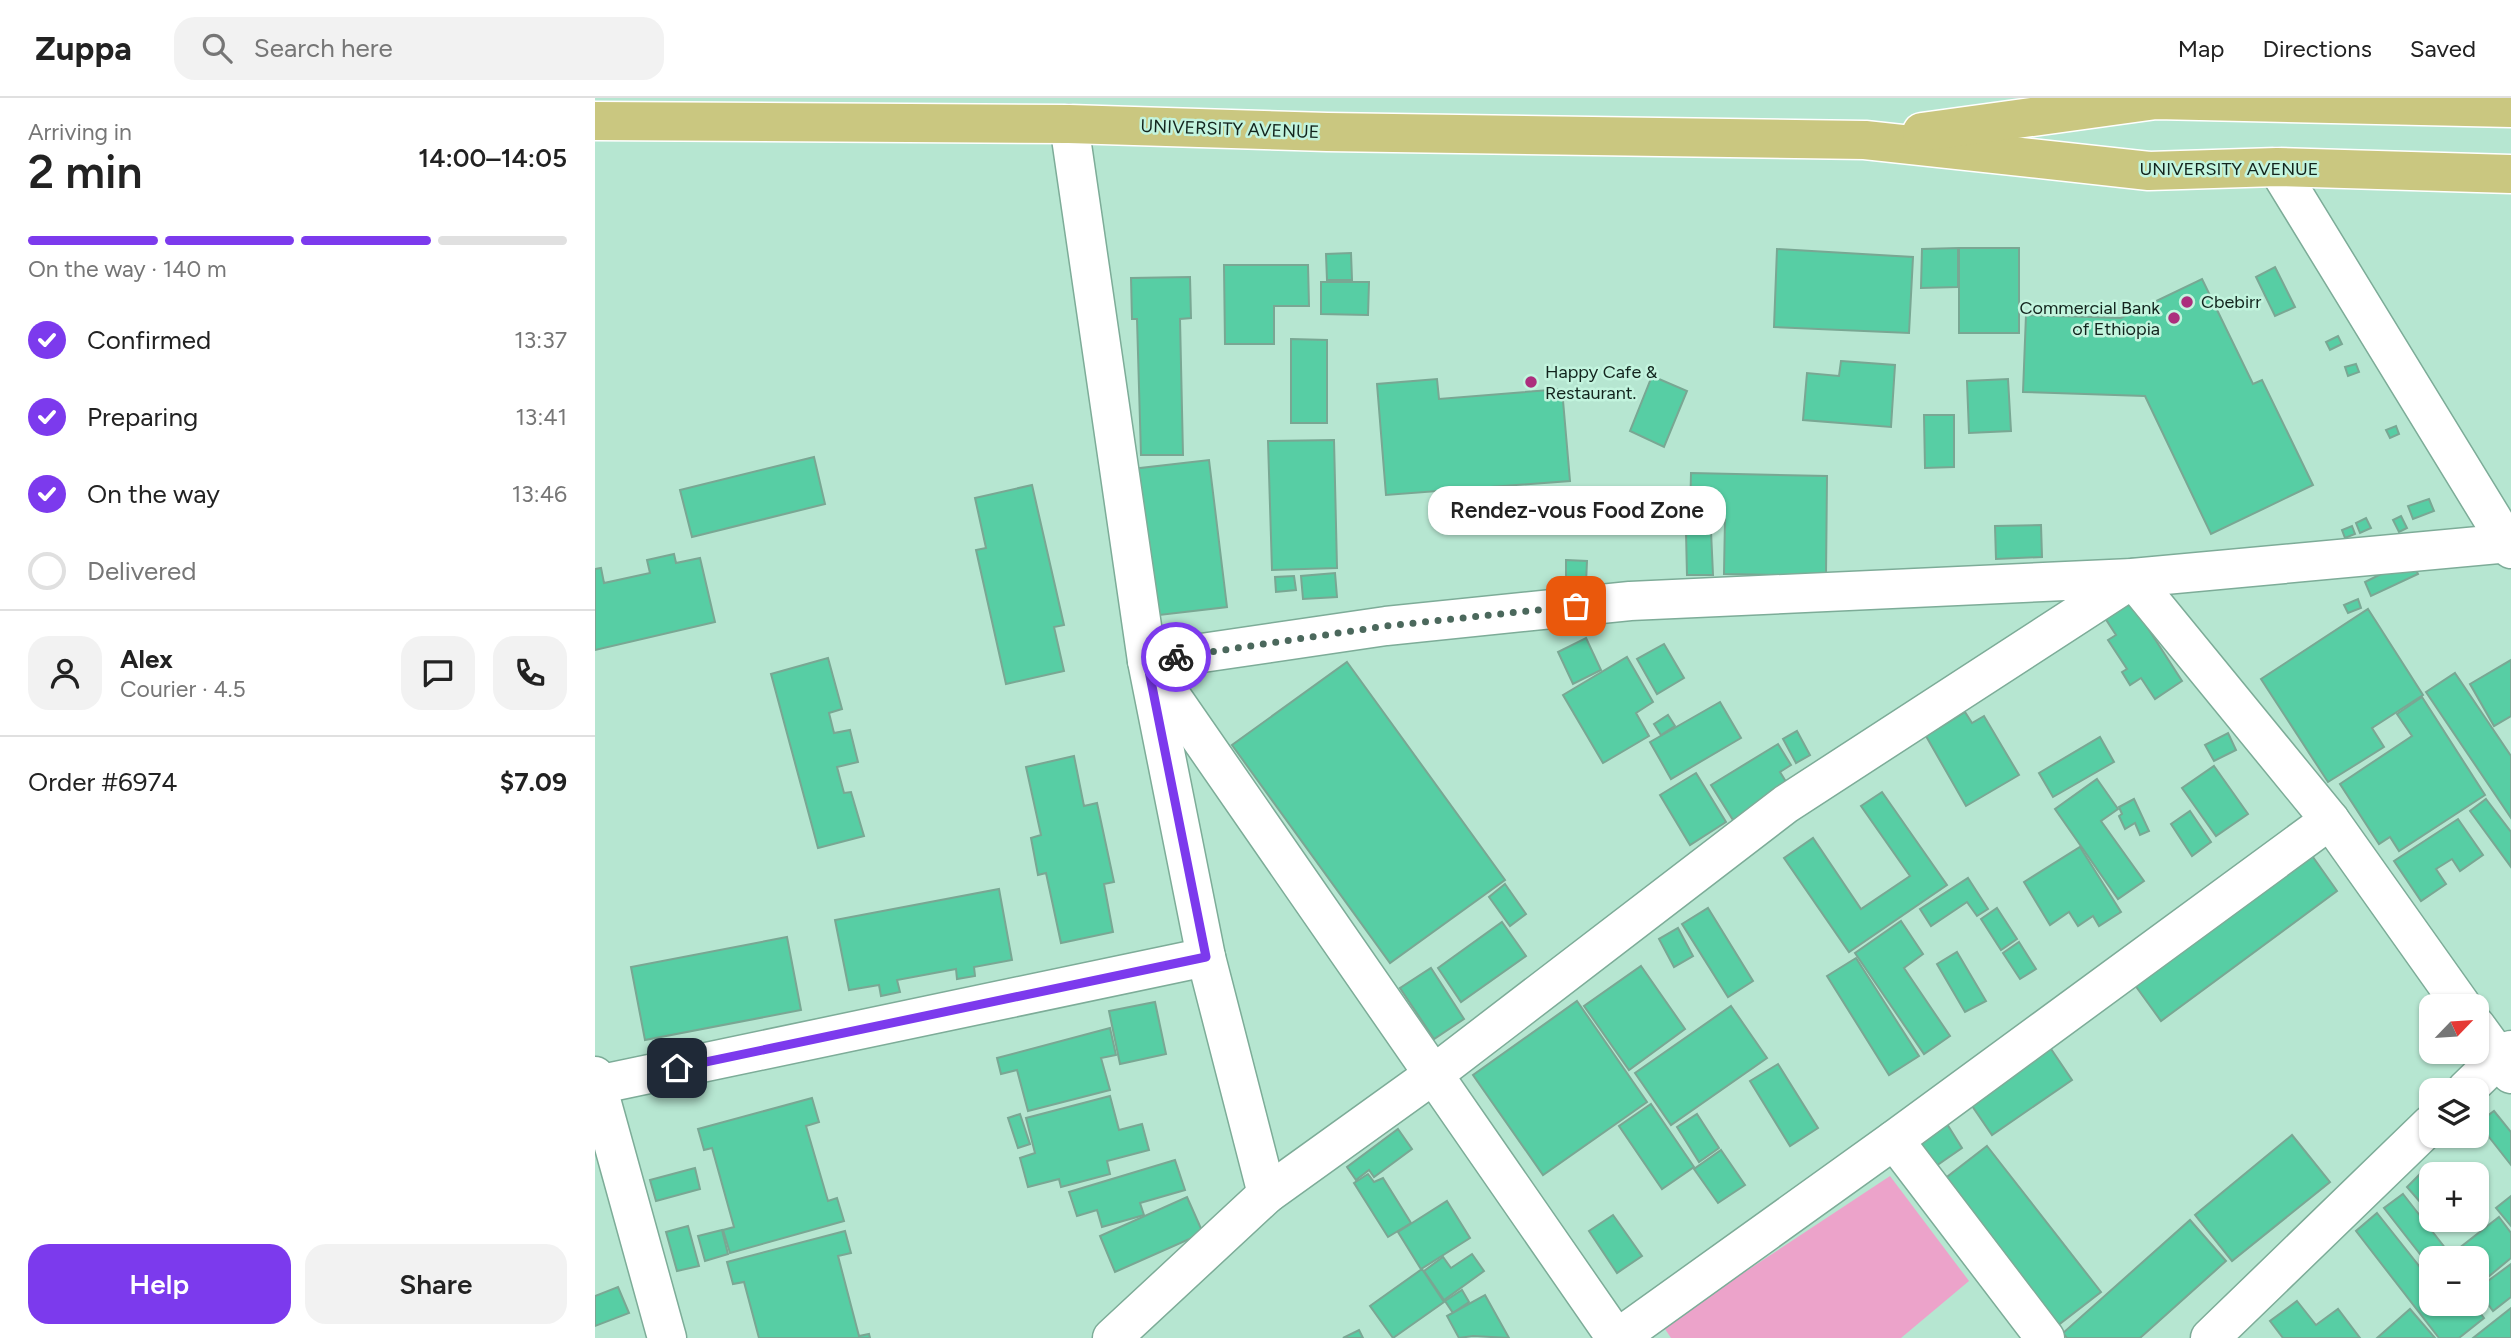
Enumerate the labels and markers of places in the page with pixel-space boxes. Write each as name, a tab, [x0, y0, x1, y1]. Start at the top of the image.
place label: Cbebirr	[2201, 291, 2261, 313]
marker: Cbebirr	[2179, 294, 2195, 310]
place label: Commercial Bank of Ethiopia	[2020, 297, 2160, 340]
marker: Commercial Bank of Ethiopia	[2166, 310, 2182, 326]
place label: Happy Cafe & Restaurant.	[1545, 361, 1658, 404]
marker: Happy Cafe & Restaurant.	[1523, 374, 1539, 390]
callout: Rendez-vous Food Zone	[1427, 487, 1725, 536]
pin	[1546, 576, 1606, 636]
pin	[647, 1038, 707, 1098]

